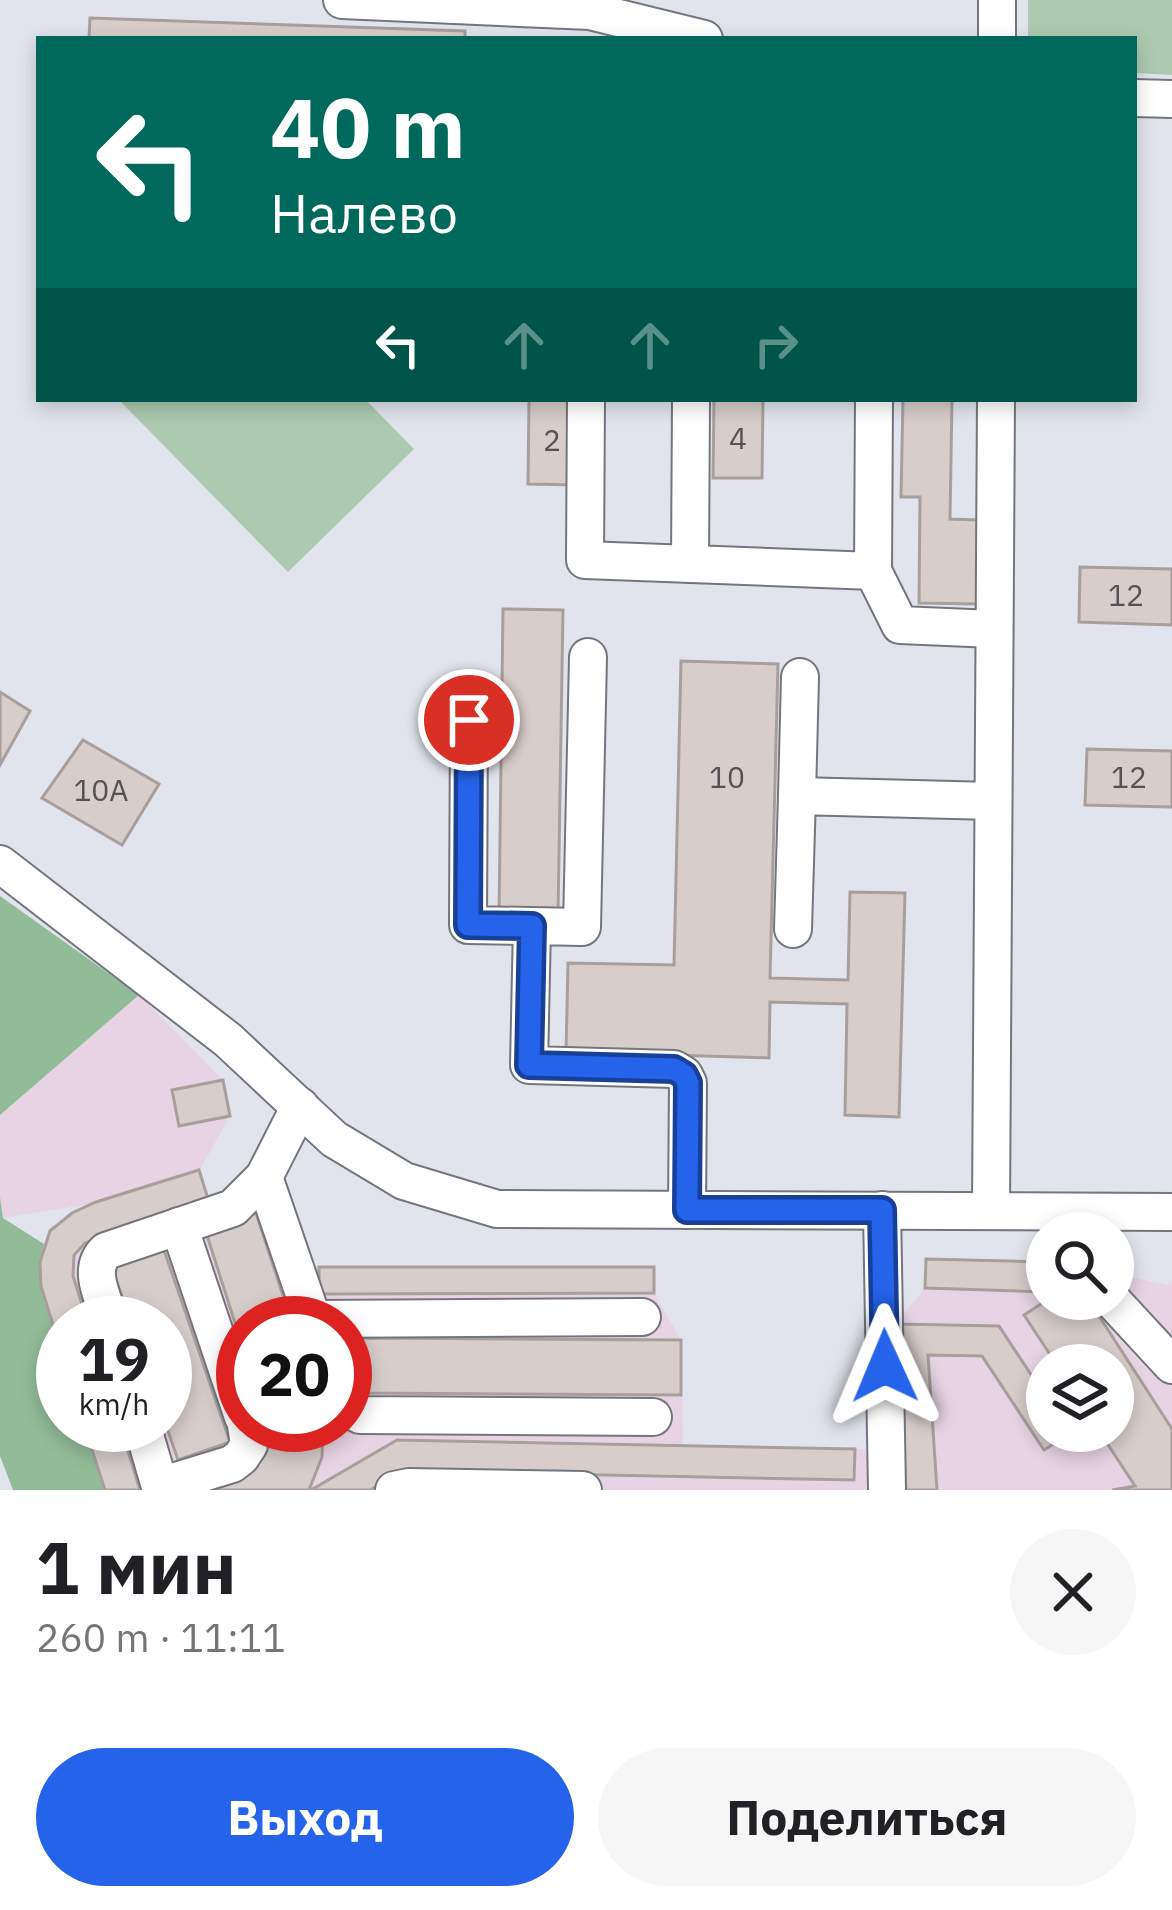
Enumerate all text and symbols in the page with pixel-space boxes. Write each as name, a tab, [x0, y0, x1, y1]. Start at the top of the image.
text: 40 m	[270, 72, 466, 181]
icon: left	[72, 84, 228, 240]
text: Налево	[270, 178, 458, 248]
icon: left	[365, 312, 431, 378]
icon: ahead	[491, 312, 557, 378]
icon: ahead	[617, 312, 683, 378]
icon: right	[743, 312, 809, 378]
house number: 4	[729, 418, 747, 457]
house number: 2	[543, 420, 561, 459]
house number: 12	[1108, 575, 1144, 614]
pin	[418, 669, 520, 771]
icon: arrive	[436, 687, 502, 753]
house number: 10	[709, 757, 745, 796]
house number: 12	[1111, 757, 1147, 796]
house number: 10А	[73, 770, 129, 809]
map controls	[1026, 1212, 1134, 1452]
button: search	[1026, 1212, 1134, 1320]
speed limit sign: 20	[216, 1296, 372, 1452]
position arrow	[822, 1303, 948, 1429]
text: 19	[78, 1319, 150, 1398]
button: layers	[1026, 1344, 1134, 1452]
text: km/h	[79, 1384, 149, 1423]
text: 1 мин	[36, 1520, 237, 1614]
button: close	[1010, 1529, 1136, 1655]
text: 260 m · 11:11	[36, 1612, 286, 1663]
button: Выход	[36, 1748, 574, 1886]
button: Поделиться	[598, 1748, 1136, 1886]

